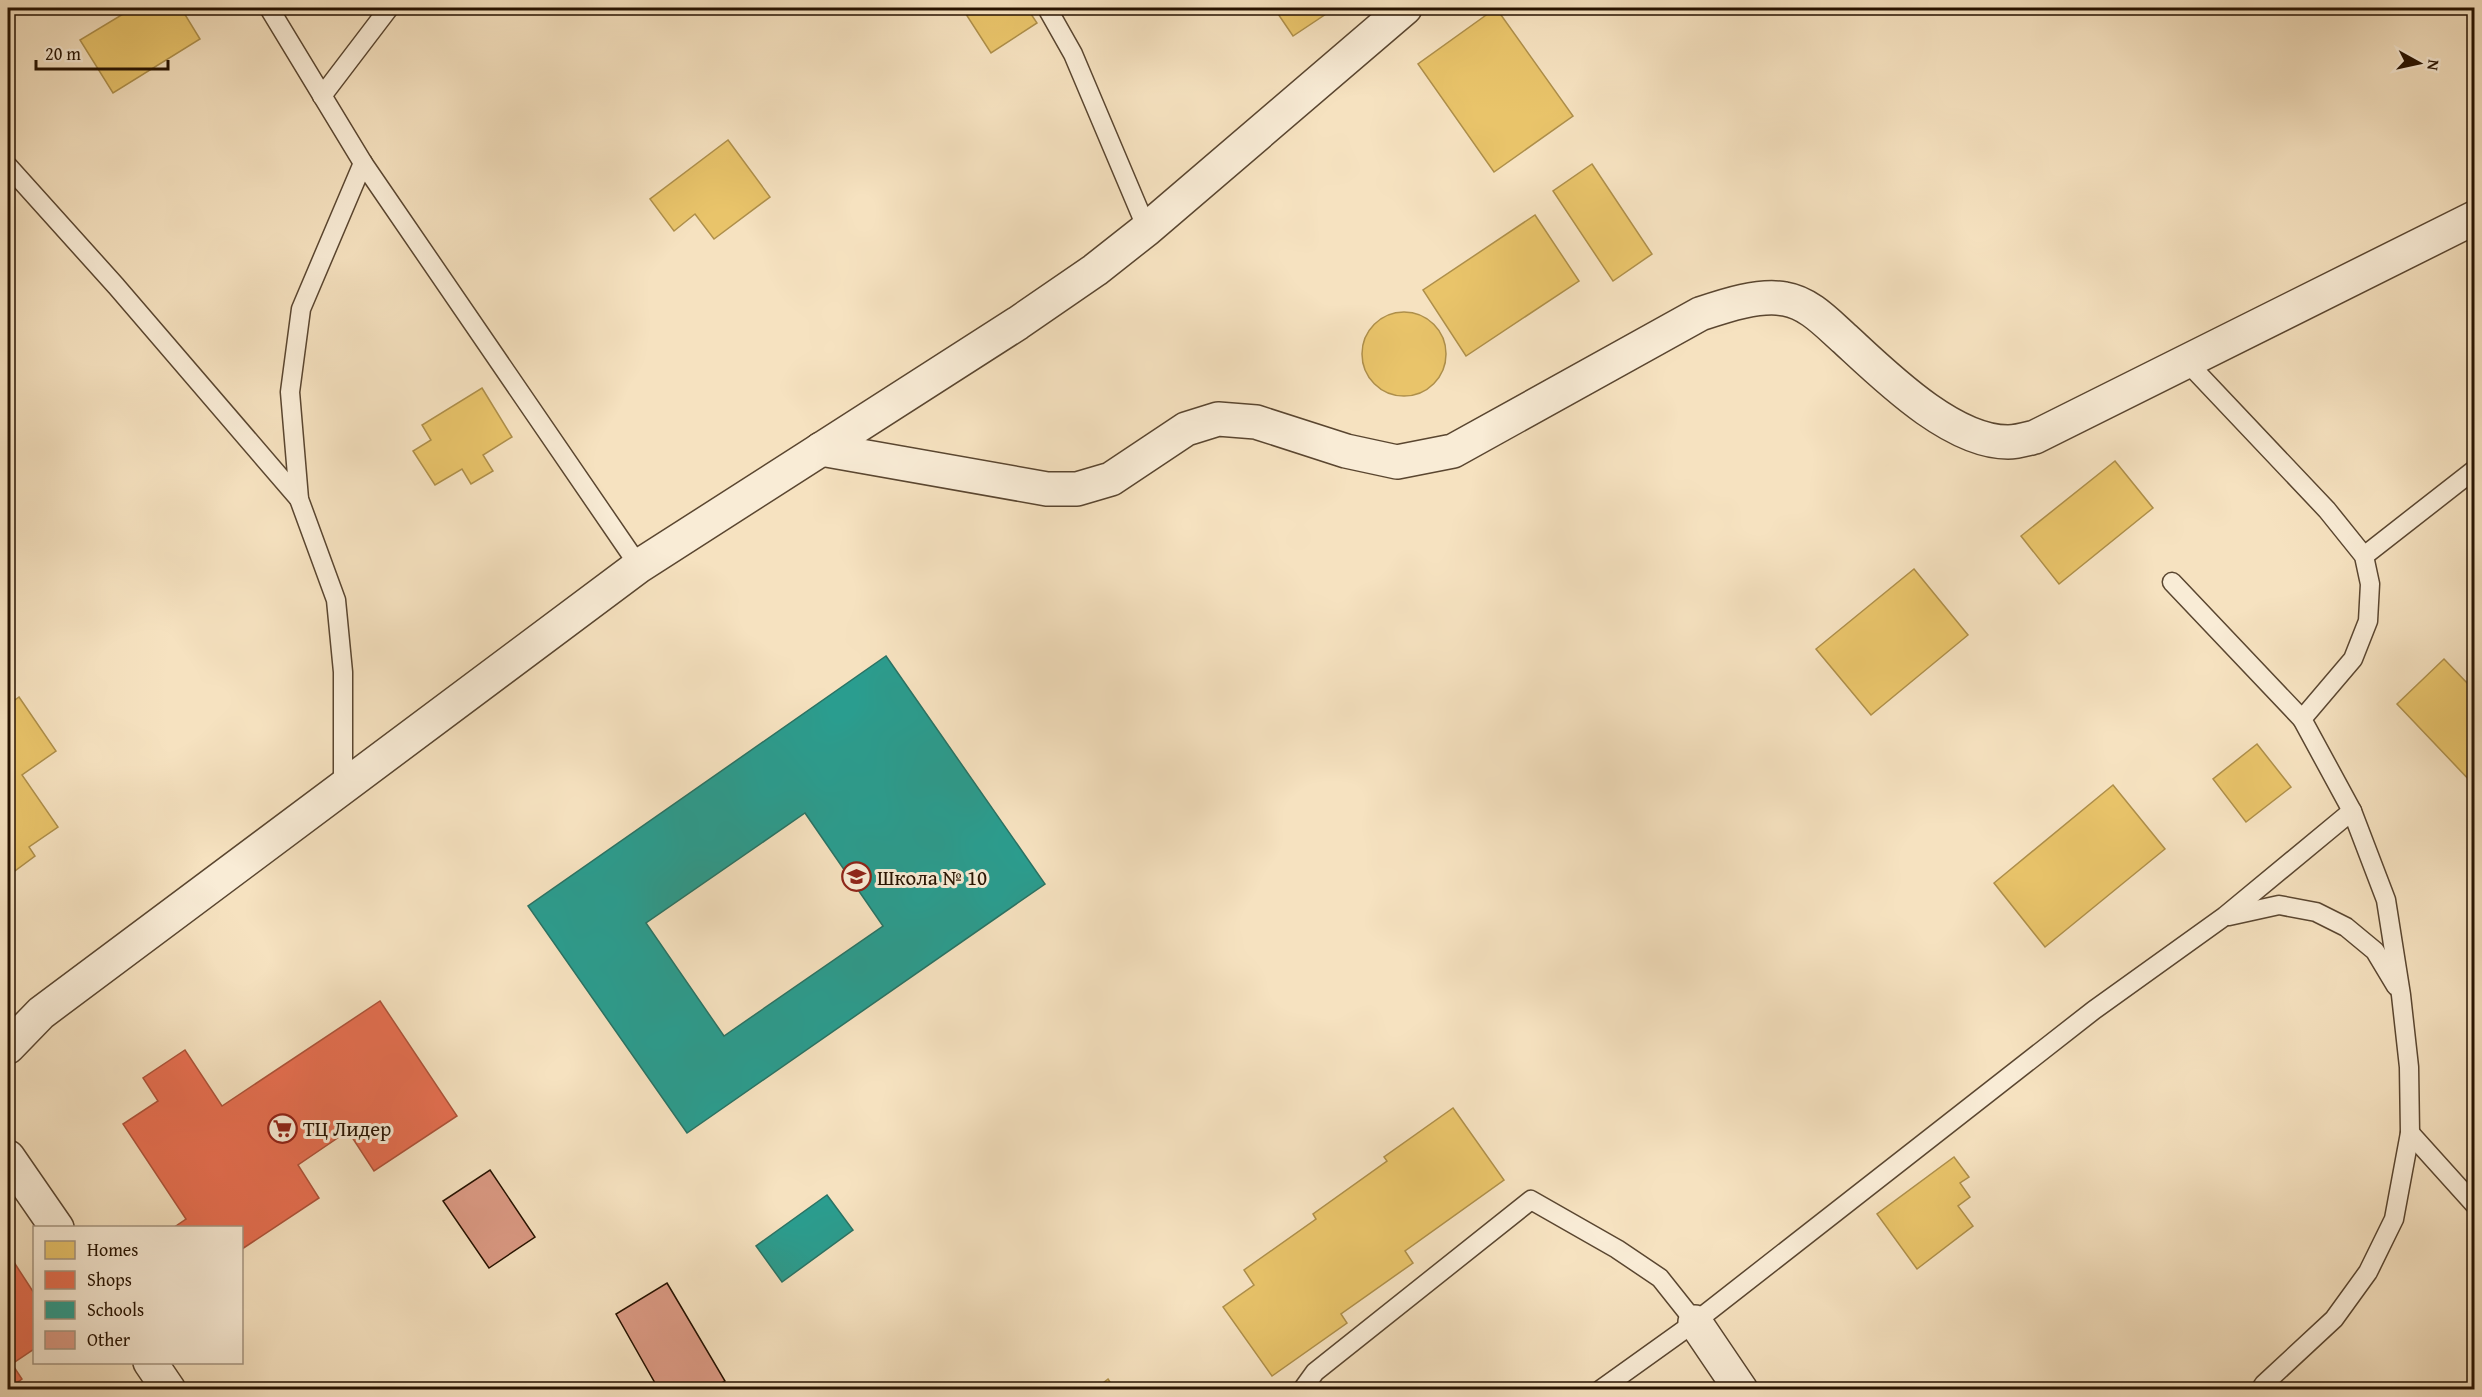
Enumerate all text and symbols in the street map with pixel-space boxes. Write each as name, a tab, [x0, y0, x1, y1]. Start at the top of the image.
scale bar	[36, 33, 168, 71]
north arrow	[2389, 33, 2449, 93]
text: 20 m	[45, 40, 81, 67]
text: N	[2421, 58, 2446, 72]
school or university icon: Школа № 10	[840, 861, 872, 893]
place label: Школа № 10	[877, 862, 987, 893]
supermarket icon: ТЦ Лидер	[266, 1112, 298, 1144]
place label: ТЦ Лидер	[303, 1113, 391, 1144]
legend	[33, 1226, 243, 1364]
text: Homes	[87, 1236, 138, 1263]
text: Shops	[87, 1266, 132, 1293]
text: Schools	[87, 1296, 144, 1323]
text: Other	[87, 1326, 131, 1353]

